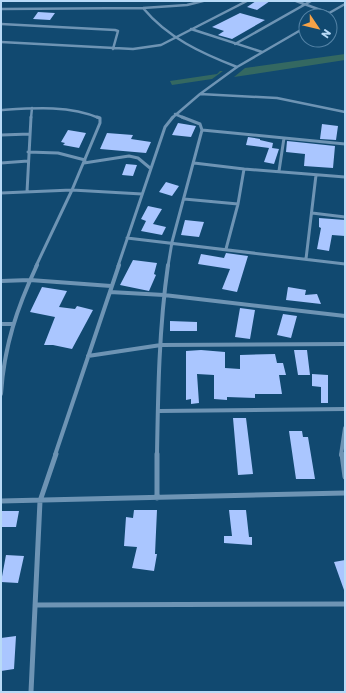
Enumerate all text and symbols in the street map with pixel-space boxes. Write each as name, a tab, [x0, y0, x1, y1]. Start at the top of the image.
north arrow	[298, 8, 338, 48]
text: N	[318, 26, 333, 40]

